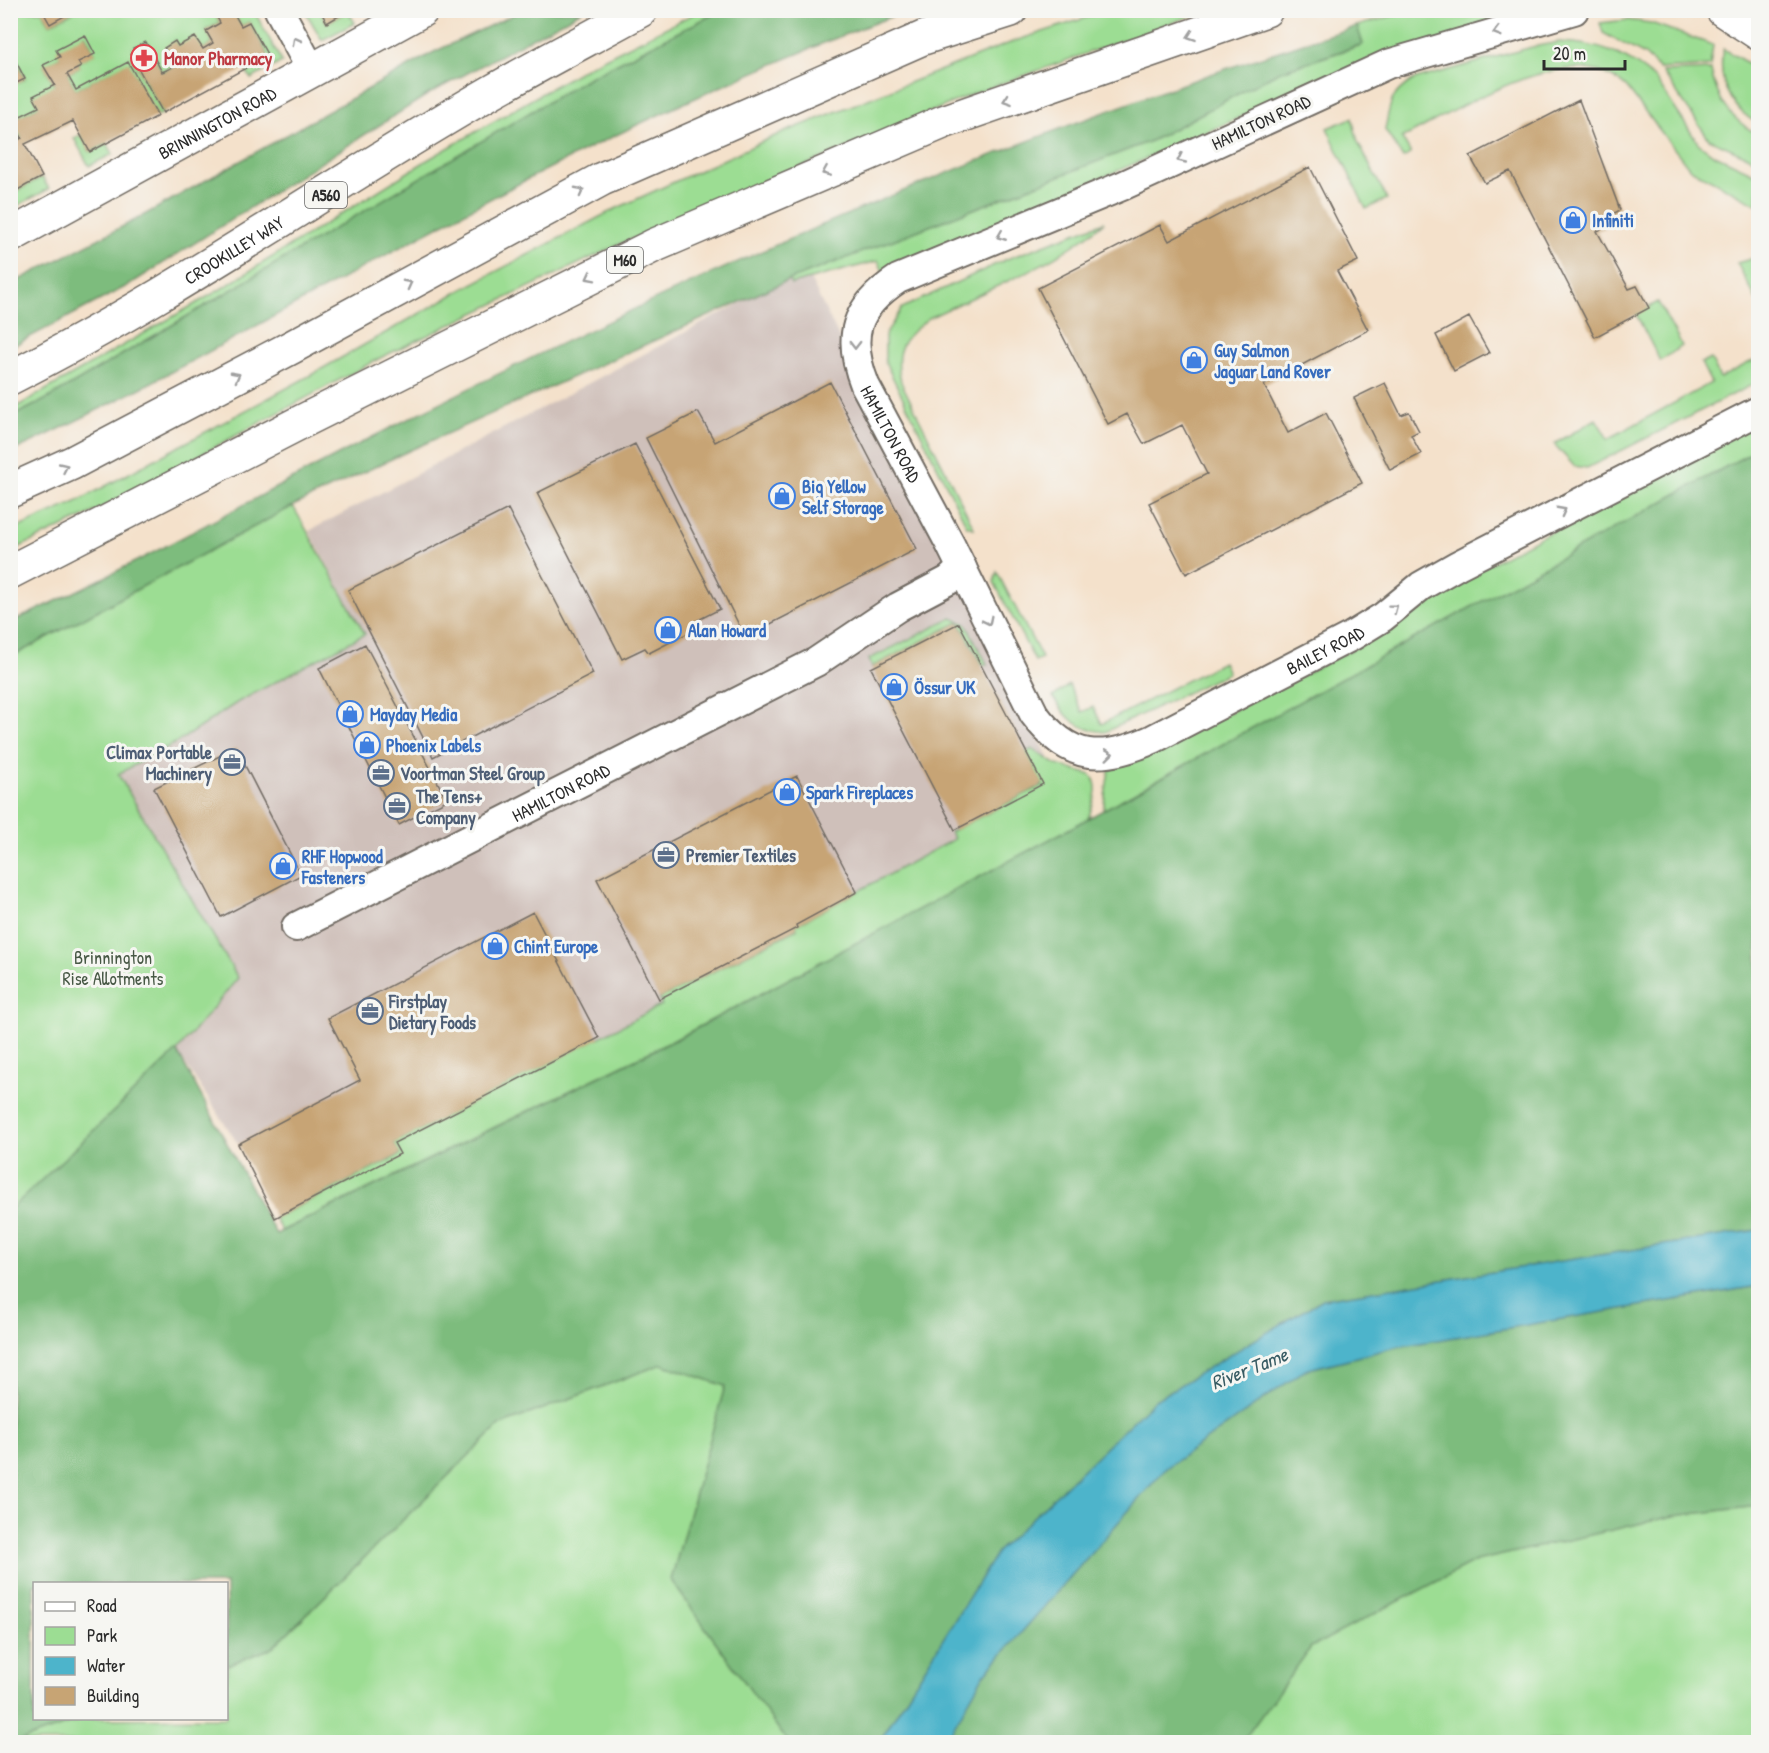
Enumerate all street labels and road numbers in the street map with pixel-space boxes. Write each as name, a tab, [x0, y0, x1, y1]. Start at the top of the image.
street label: BRINNINGTON ROAD	[154, 80, 281, 165]
street label: HAMILTON ROAD	[1207, 88, 1315, 156]
road number: A560	[305, 182, 347, 208]
street label: CROOKILLEY WAY	[179, 209, 289, 290]
road number: M60	[607, 247, 643, 273]
street label: HAMILTON ROAD	[855, 381, 927, 487]
street label: BAILEY ROAD	[1282, 619, 1369, 680]
street label: HAMILTON ROAD	[507, 757, 614, 827]

